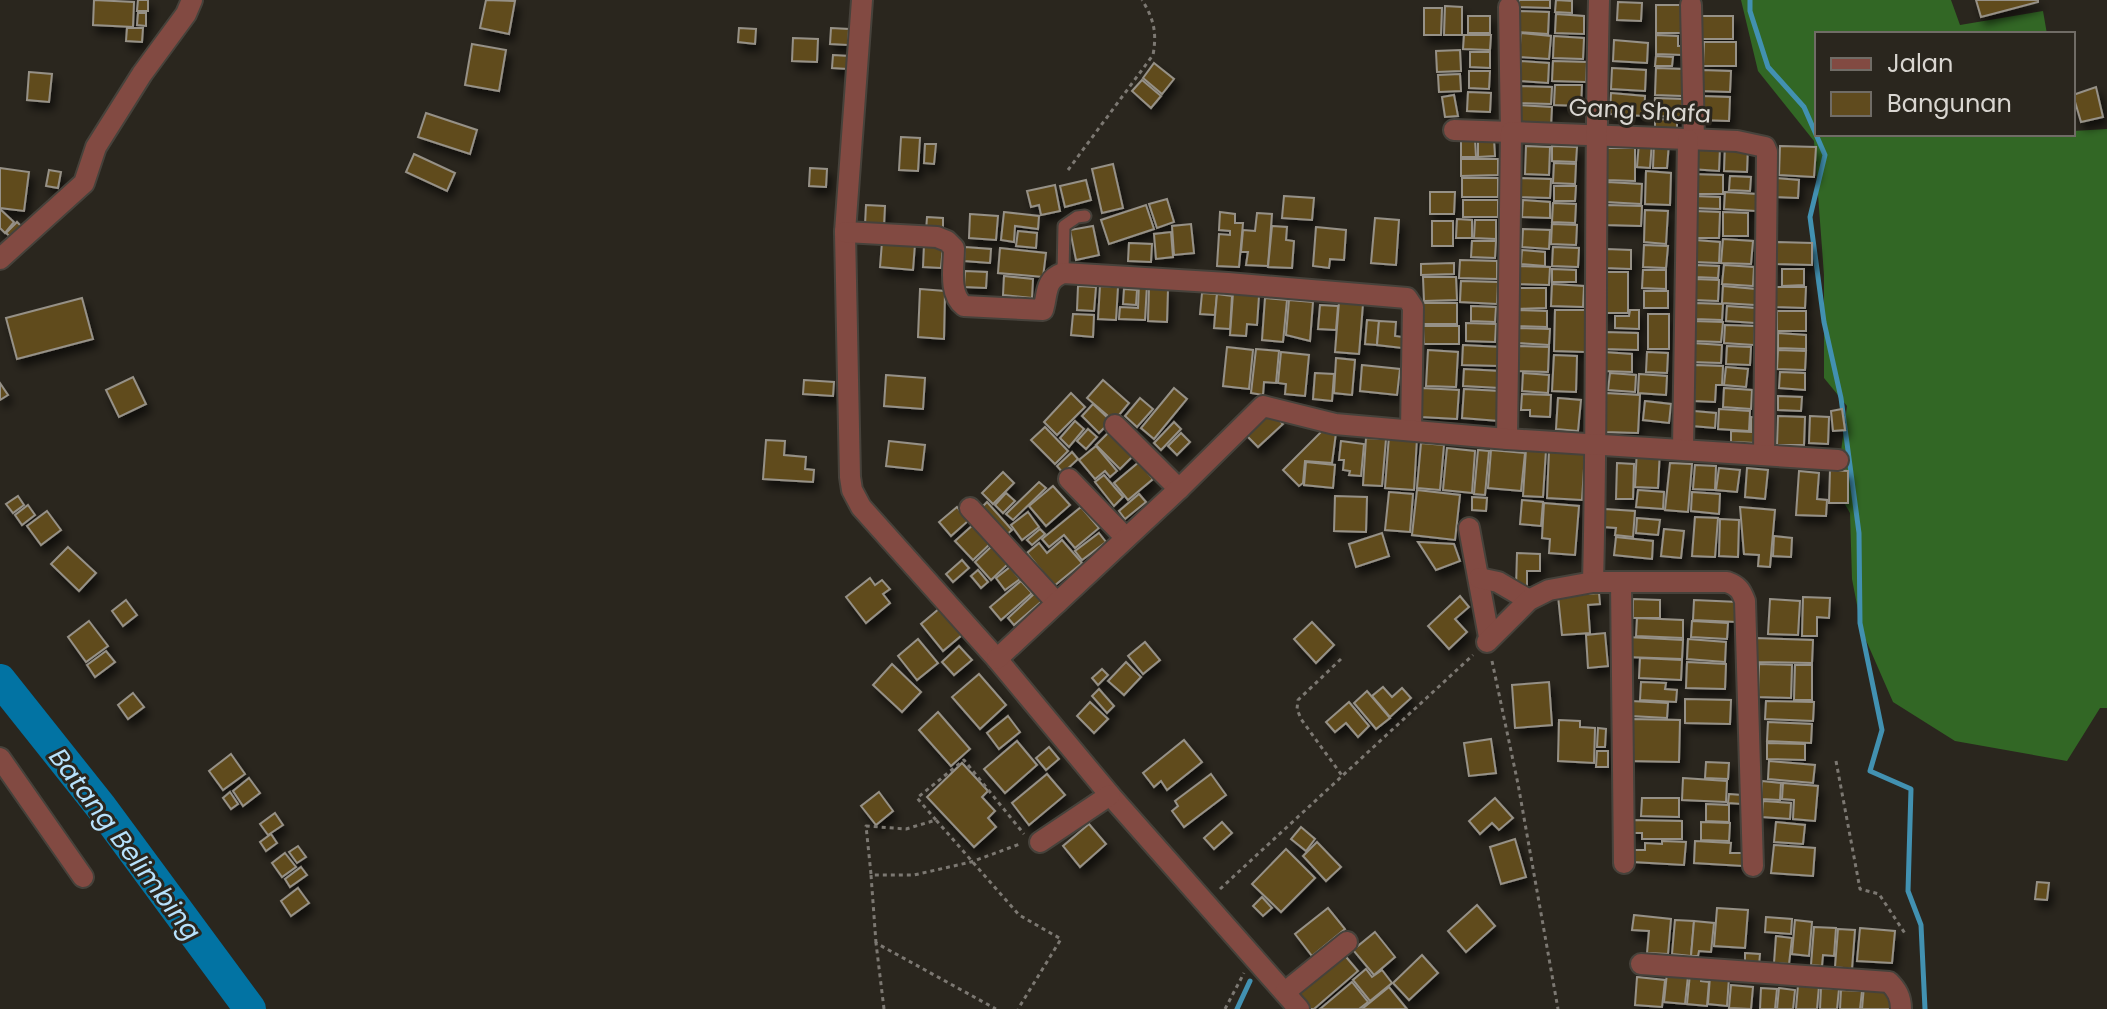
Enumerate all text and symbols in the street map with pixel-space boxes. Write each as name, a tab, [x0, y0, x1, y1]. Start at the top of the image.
legend	[1815, 32, 2075, 136]
text: Jalan	[1887, 47, 1953, 80]
text: Bangunan	[1887, 87, 2012, 120]
street label: Gang Shafa	[1568, 90, 1712, 131]
water label: Batang Belimbing	[41, 740, 209, 948]

